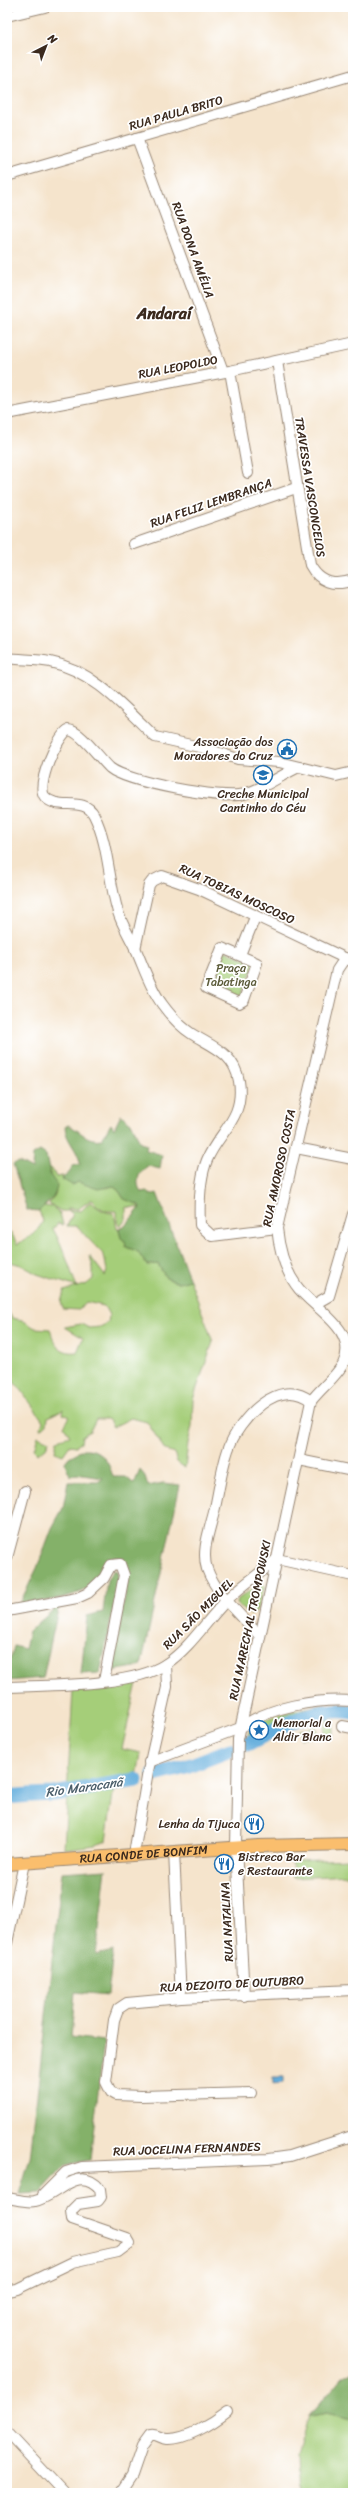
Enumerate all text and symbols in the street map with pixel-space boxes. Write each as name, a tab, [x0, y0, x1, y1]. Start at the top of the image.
north arrow	[26, 26, 66, 66]
text: N	[42, 29, 62, 49]
street label: RUA PAULA BRITO	[126, 89, 226, 137]
street label: RUA DONA AMÉLIA	[165, 199, 221, 301]
district label: Andaraí	[136, 299, 194, 328]
street label: RUA LEOPOLDO	[136, 348, 220, 385]
street label: TRAVESSA VASCONCELOS	[288, 415, 332, 559]
street label: RUA FELIZ LEMBRANÇA	[147, 472, 275, 534]
place label: Associação dos Moradores do Cruz	[174, 731, 273, 767]
public building icon: Associação dos Moradores do Cruz	[276, 738, 298, 760]
school or university icon: Creche Municipal Cantinho do Céu	[252, 764, 274, 786]
place label: Creche Municipal Cantinho do Céu	[217, 783, 309, 819]
street label: RUA TOBIAS MOSCOSO	[175, 857, 299, 931]
park label: Praça Tabatinga	[205, 957, 257, 993]
street label: RUA AMOROSO COSTA	[256, 1107, 302, 1229]
street label: RUA MARECHAL TROMPOWSKI	[222, 1538, 278, 1702]
street label: RUA SÃO MIGUEL	[157, 1573, 239, 1655]
place label: Memorial a Aldir Blanc	[272, 1712, 332, 1748]
place icon: Memorial a Aldir Blanc	[248, 1719, 270, 1741]
water label: Rio Maracanã	[44, 1770, 126, 1804]
place label: Lenha da Tijuca	[159, 1813, 240, 1835]
restaurant icon: Lenha da Tijuca	[243, 1813, 265, 1835]
street label: RUA CONDE DE BONFIM	[79, 1839, 209, 1870]
place label: Bistreco Bar e Restaurante	[238, 1846, 313, 1882]
restaurant icon: Bistreco Bar e Restaurante	[213, 1853, 235, 1875]
street label: RUA NATALINA	[214, 1881, 240, 1962]
street label: RUA DEZOITO DE OUTUBRO	[159, 1969, 305, 1999]
street label: RUA JOCELINA FERNANDES	[113, 2135, 262, 2163]

